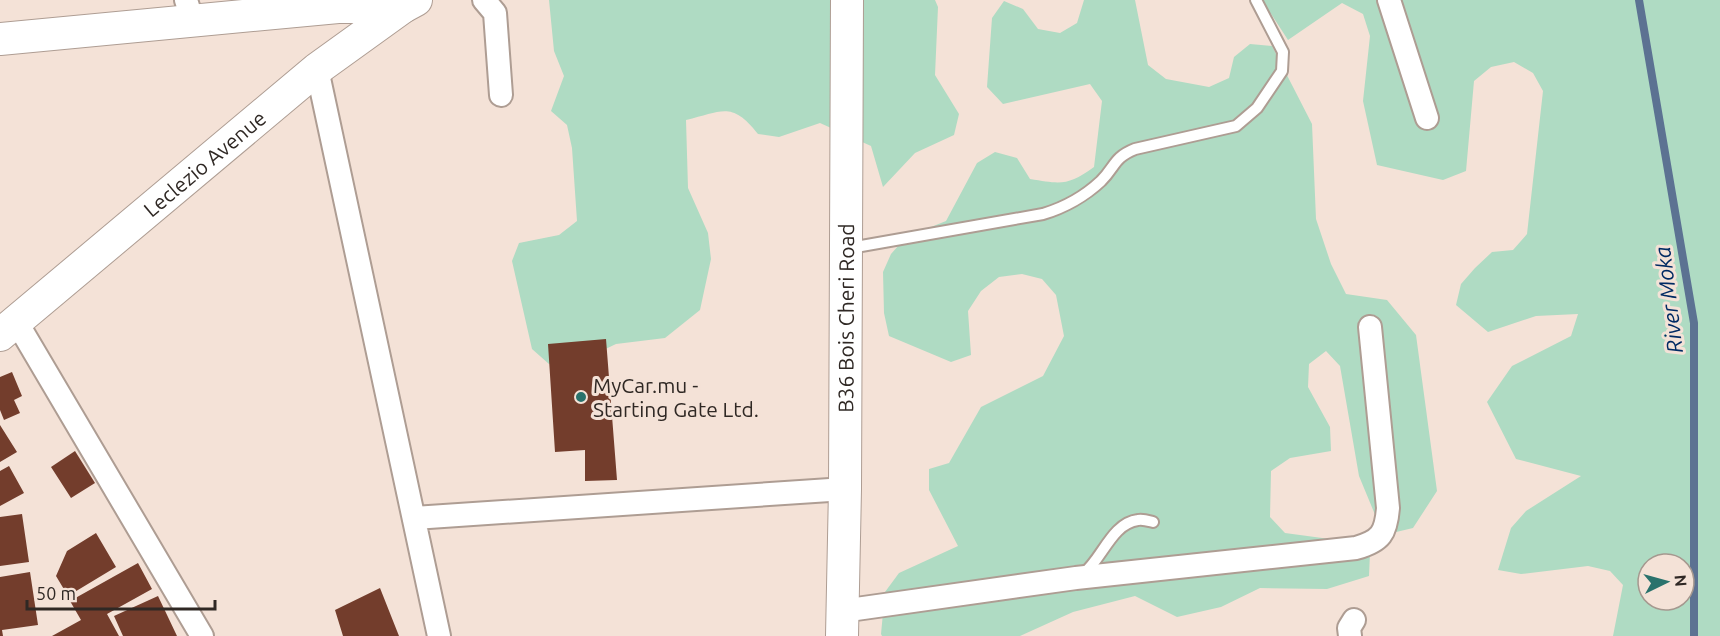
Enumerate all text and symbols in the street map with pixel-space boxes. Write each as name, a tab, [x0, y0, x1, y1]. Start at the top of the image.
street label: Leclezio Avenue	[139, 105, 270, 221]
street label: B36 Bois Cheri Road	[833, 223, 858, 413]
water label: River Moka	[1649, 245, 1687, 355]
place label: MyCar.mu - Starting Gate Ltd.	[593, 373, 759, 421]
marker: MyCar.mu - Starting Gate Ltd.	[574, 390, 588, 404]
north arrow	[1636, 552, 1696, 612]
scale bar	[27, 573, 214, 611]
text: N	[1671, 574, 1690, 587]
text: 50 m	[36, 583, 76, 603]

